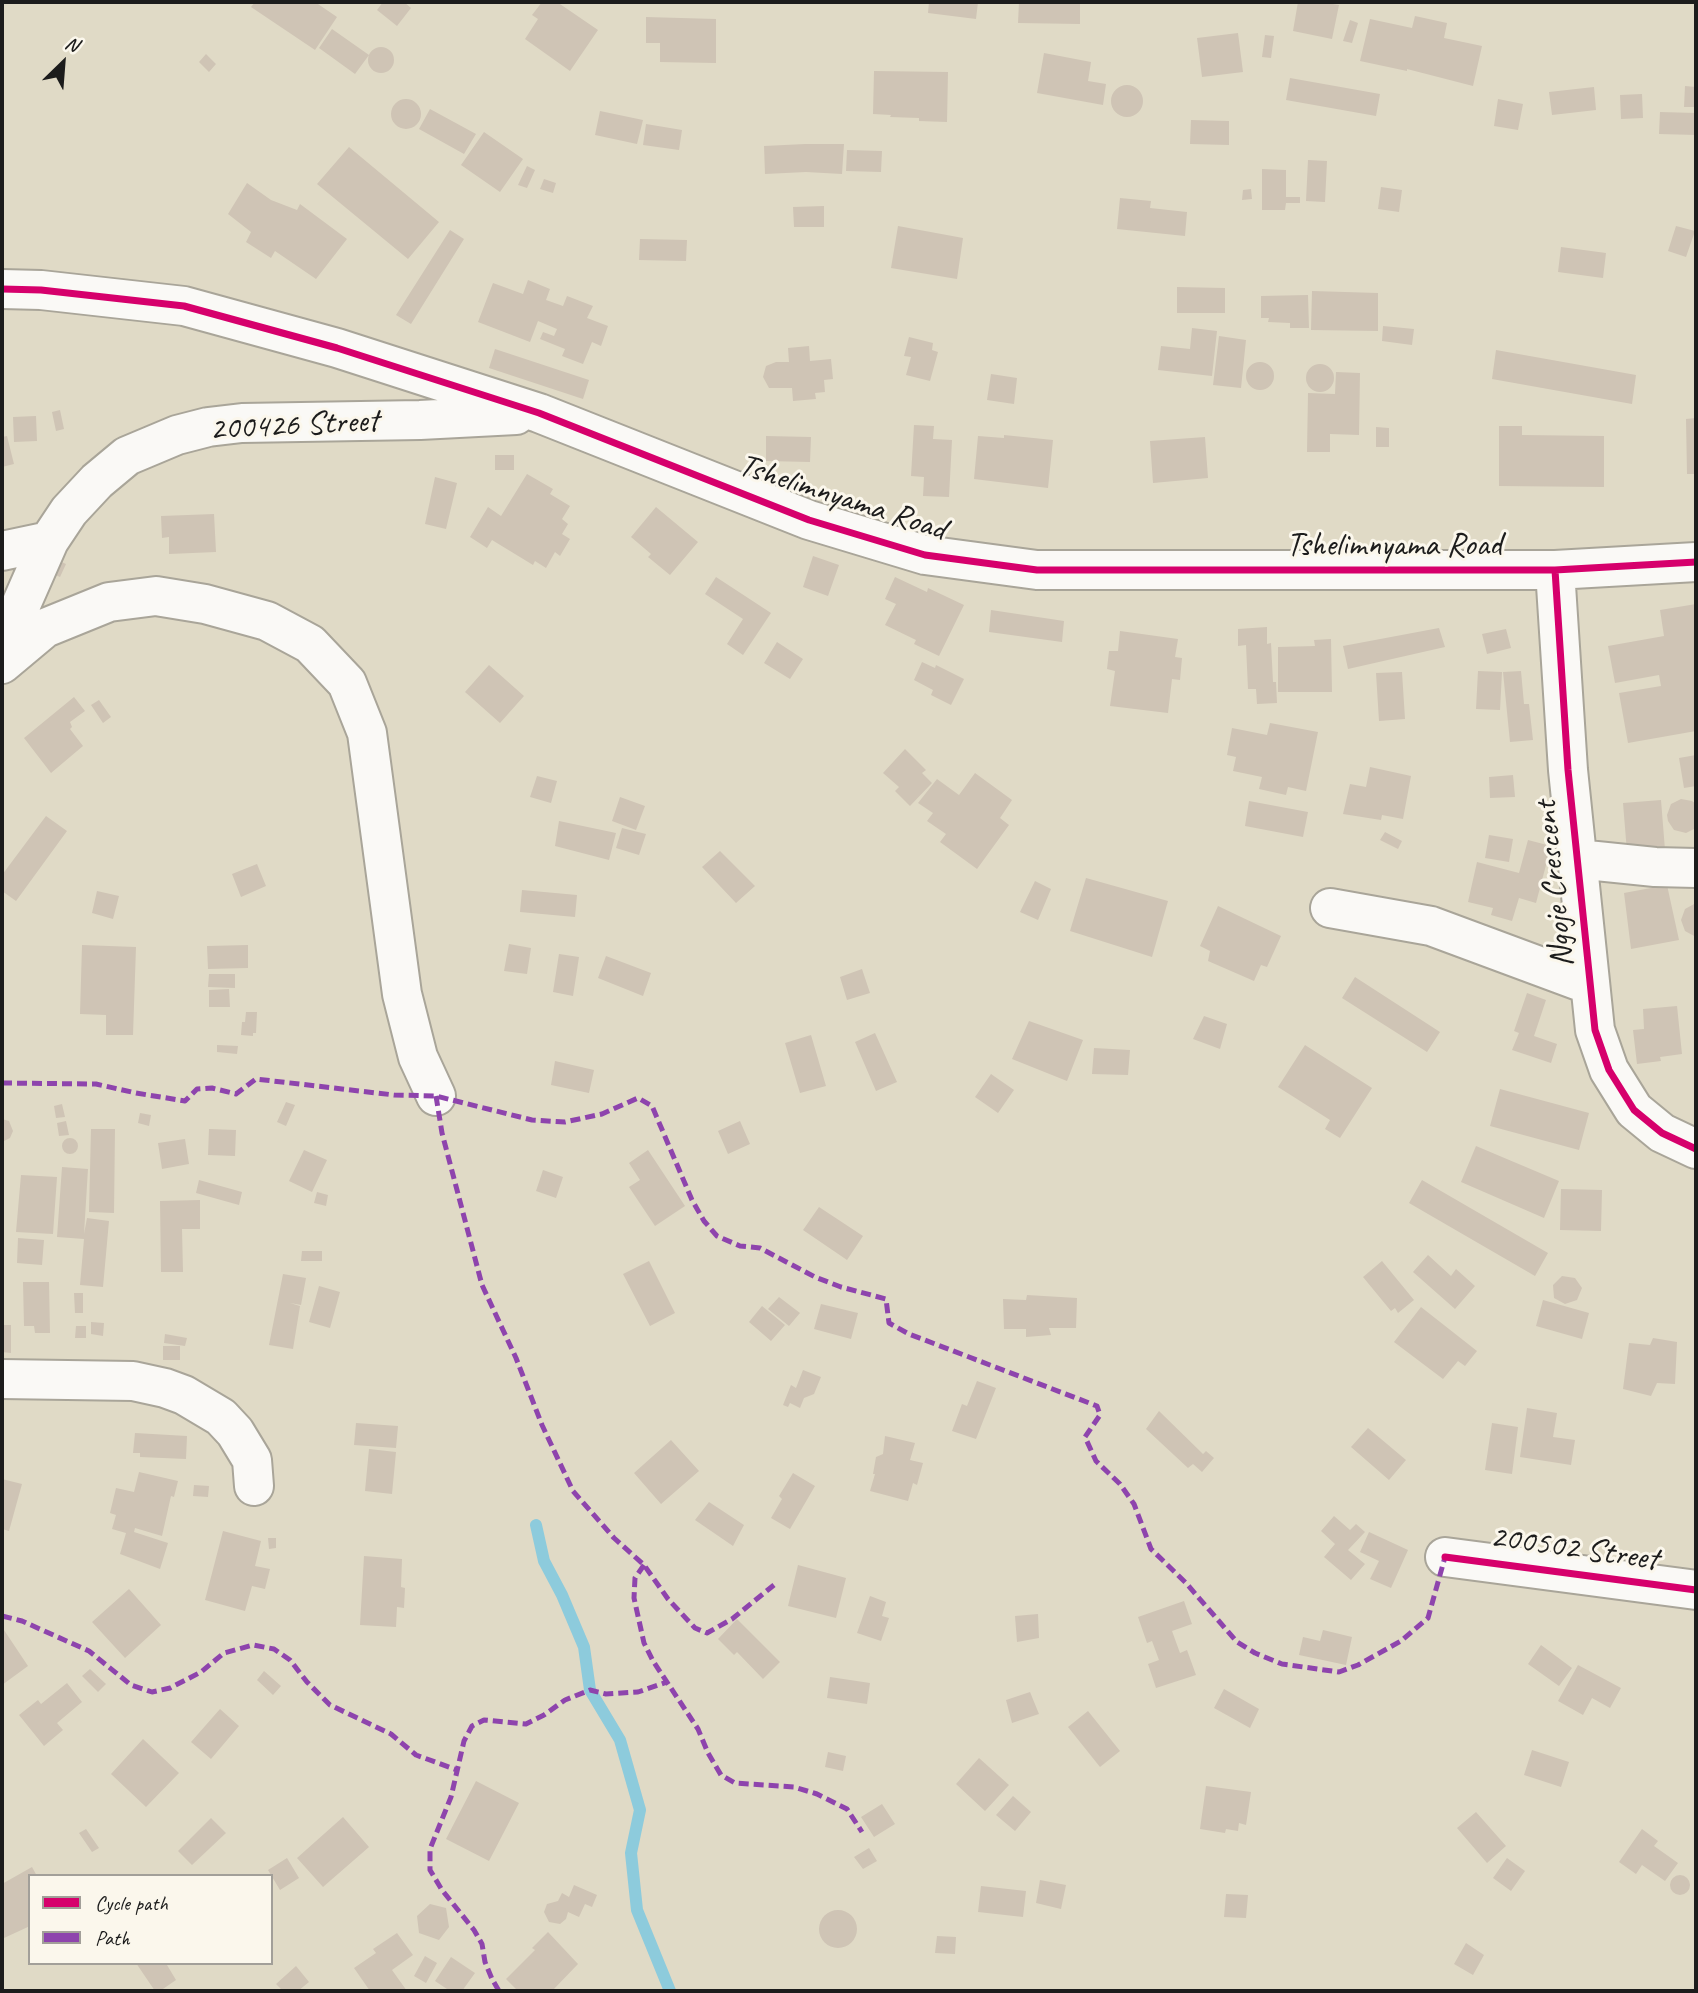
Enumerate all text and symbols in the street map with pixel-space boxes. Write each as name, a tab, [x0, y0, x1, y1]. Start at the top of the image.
north arrow	[28, 28, 98, 98]
text: N	[61, 31, 82, 57]
street label: 200426 Street	[209, 402, 379, 450]
street label: Tshelimnyama Road	[733, 446, 951, 550]
street label: Tshelimnyama Road	[1286, 526, 1502, 566]
street label: Ngoje Crescent	[1527, 799, 1583, 969]
street label: 200502 Street	[1488, 1518, 1660, 1580]
legend	[28, 1874, 273, 1965]
text: Cycle path	[95, 1890, 168, 1916]
text: Path	[95, 1925, 130, 1951]

